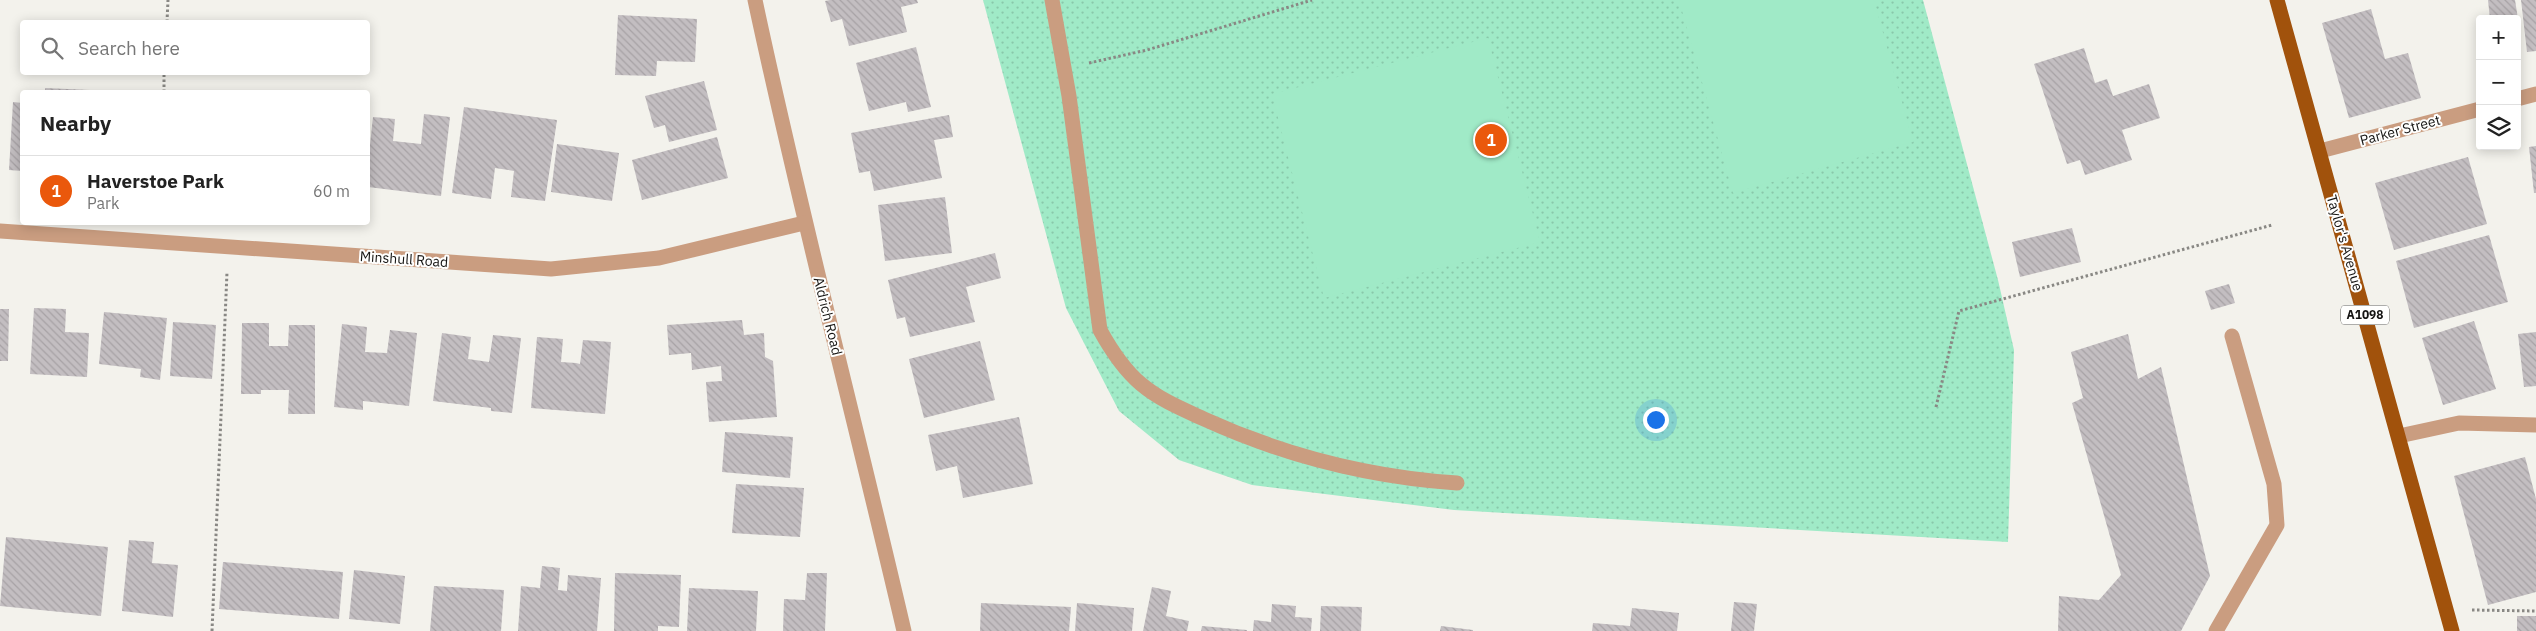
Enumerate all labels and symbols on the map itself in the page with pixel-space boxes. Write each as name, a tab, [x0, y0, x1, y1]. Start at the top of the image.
street label: Parker Street	[2358, 111, 2442, 149]
pin: 1	[1475, 121, 1507, 159]
street label: Taylor's Avenue	[2323, 193, 2367, 293]
street label: Minshull Road	[359, 247, 449, 271]
street label: Aldrich Road	[810, 275, 846, 357]
road number: A1098	[2341, 306, 2389, 324]
your location	[1643, 407, 1669, 433]

